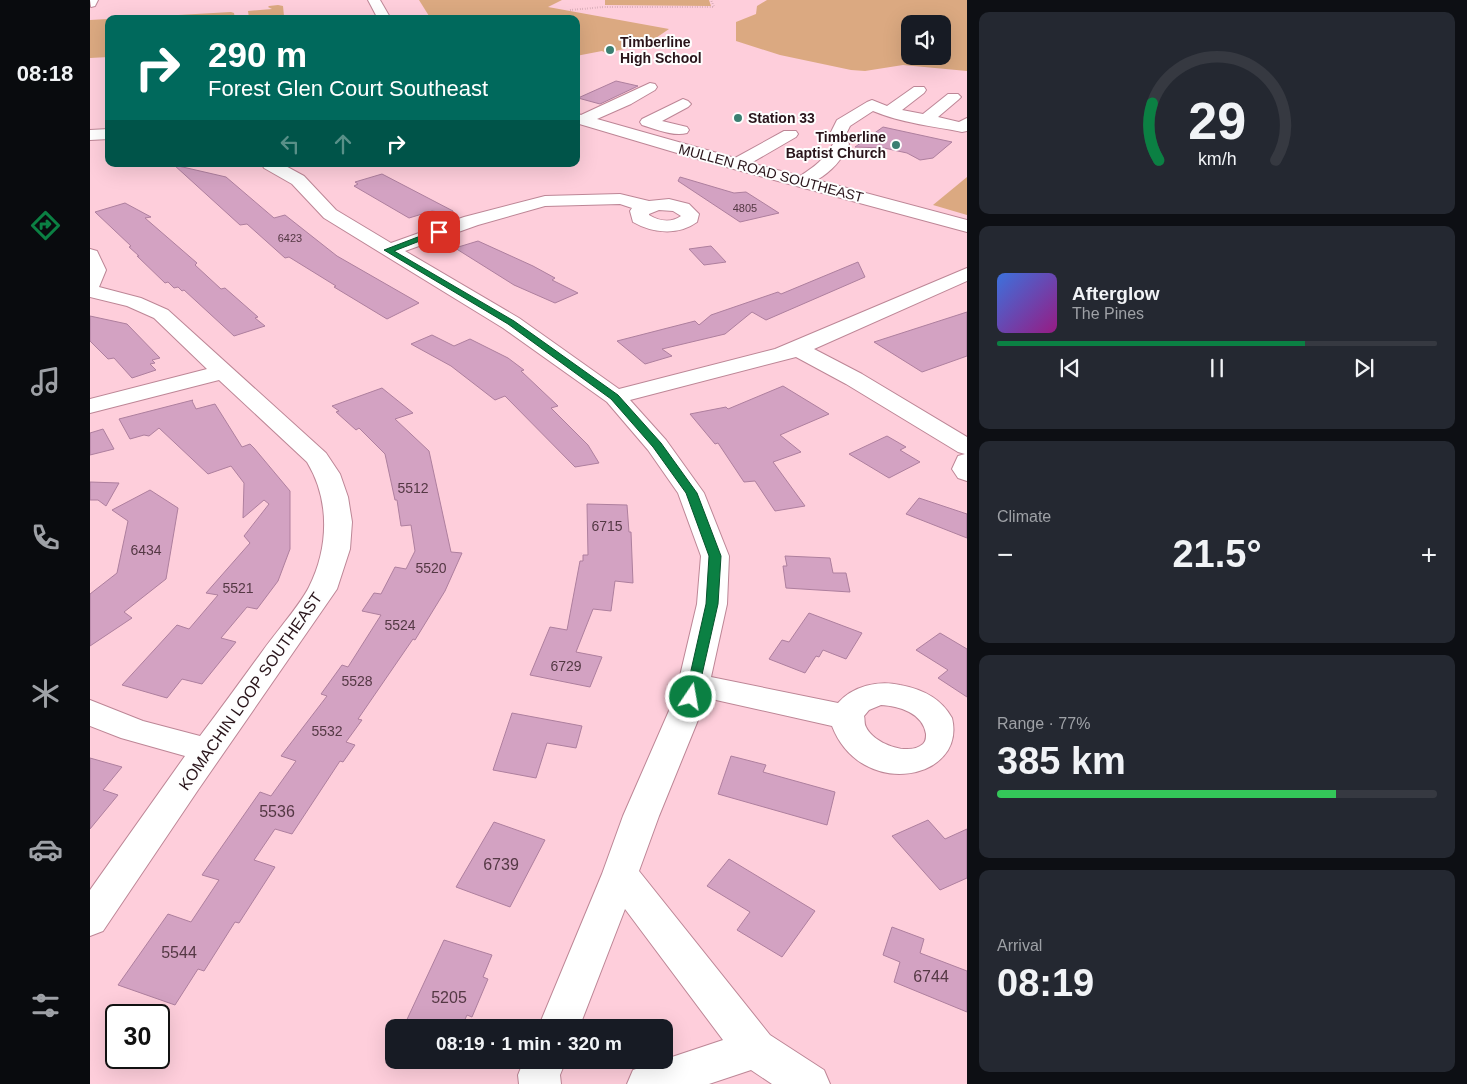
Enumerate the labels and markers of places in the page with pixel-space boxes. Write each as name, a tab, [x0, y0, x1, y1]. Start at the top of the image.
place label: Timberline High School	[620, 34, 702, 66]
marker: Timberline High School	[604, 44, 616, 56]
place label: Station 33	[748, 110, 815, 126]
marker: Station 33	[732, 112, 744, 124]
place label: Timberline Baptist Church	[786, 129, 886, 161]
marker: Timberline Baptist Church	[890, 139, 902, 151]
pin	[418, 211, 460, 253]

